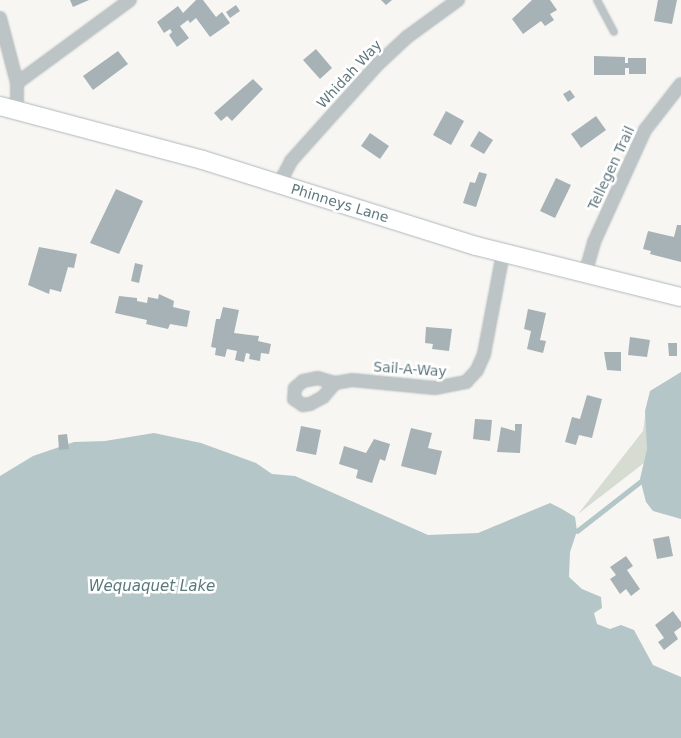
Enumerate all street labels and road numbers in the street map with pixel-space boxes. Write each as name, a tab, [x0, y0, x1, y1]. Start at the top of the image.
street label: Whidah Way	[313, 36, 385, 112]
street label: Tellegen Trail	[584, 123, 638, 213]
street label: Phinneys Lane	[289, 180, 391, 226]
street label: Sail-A-Way	[373, 358, 447, 380]

